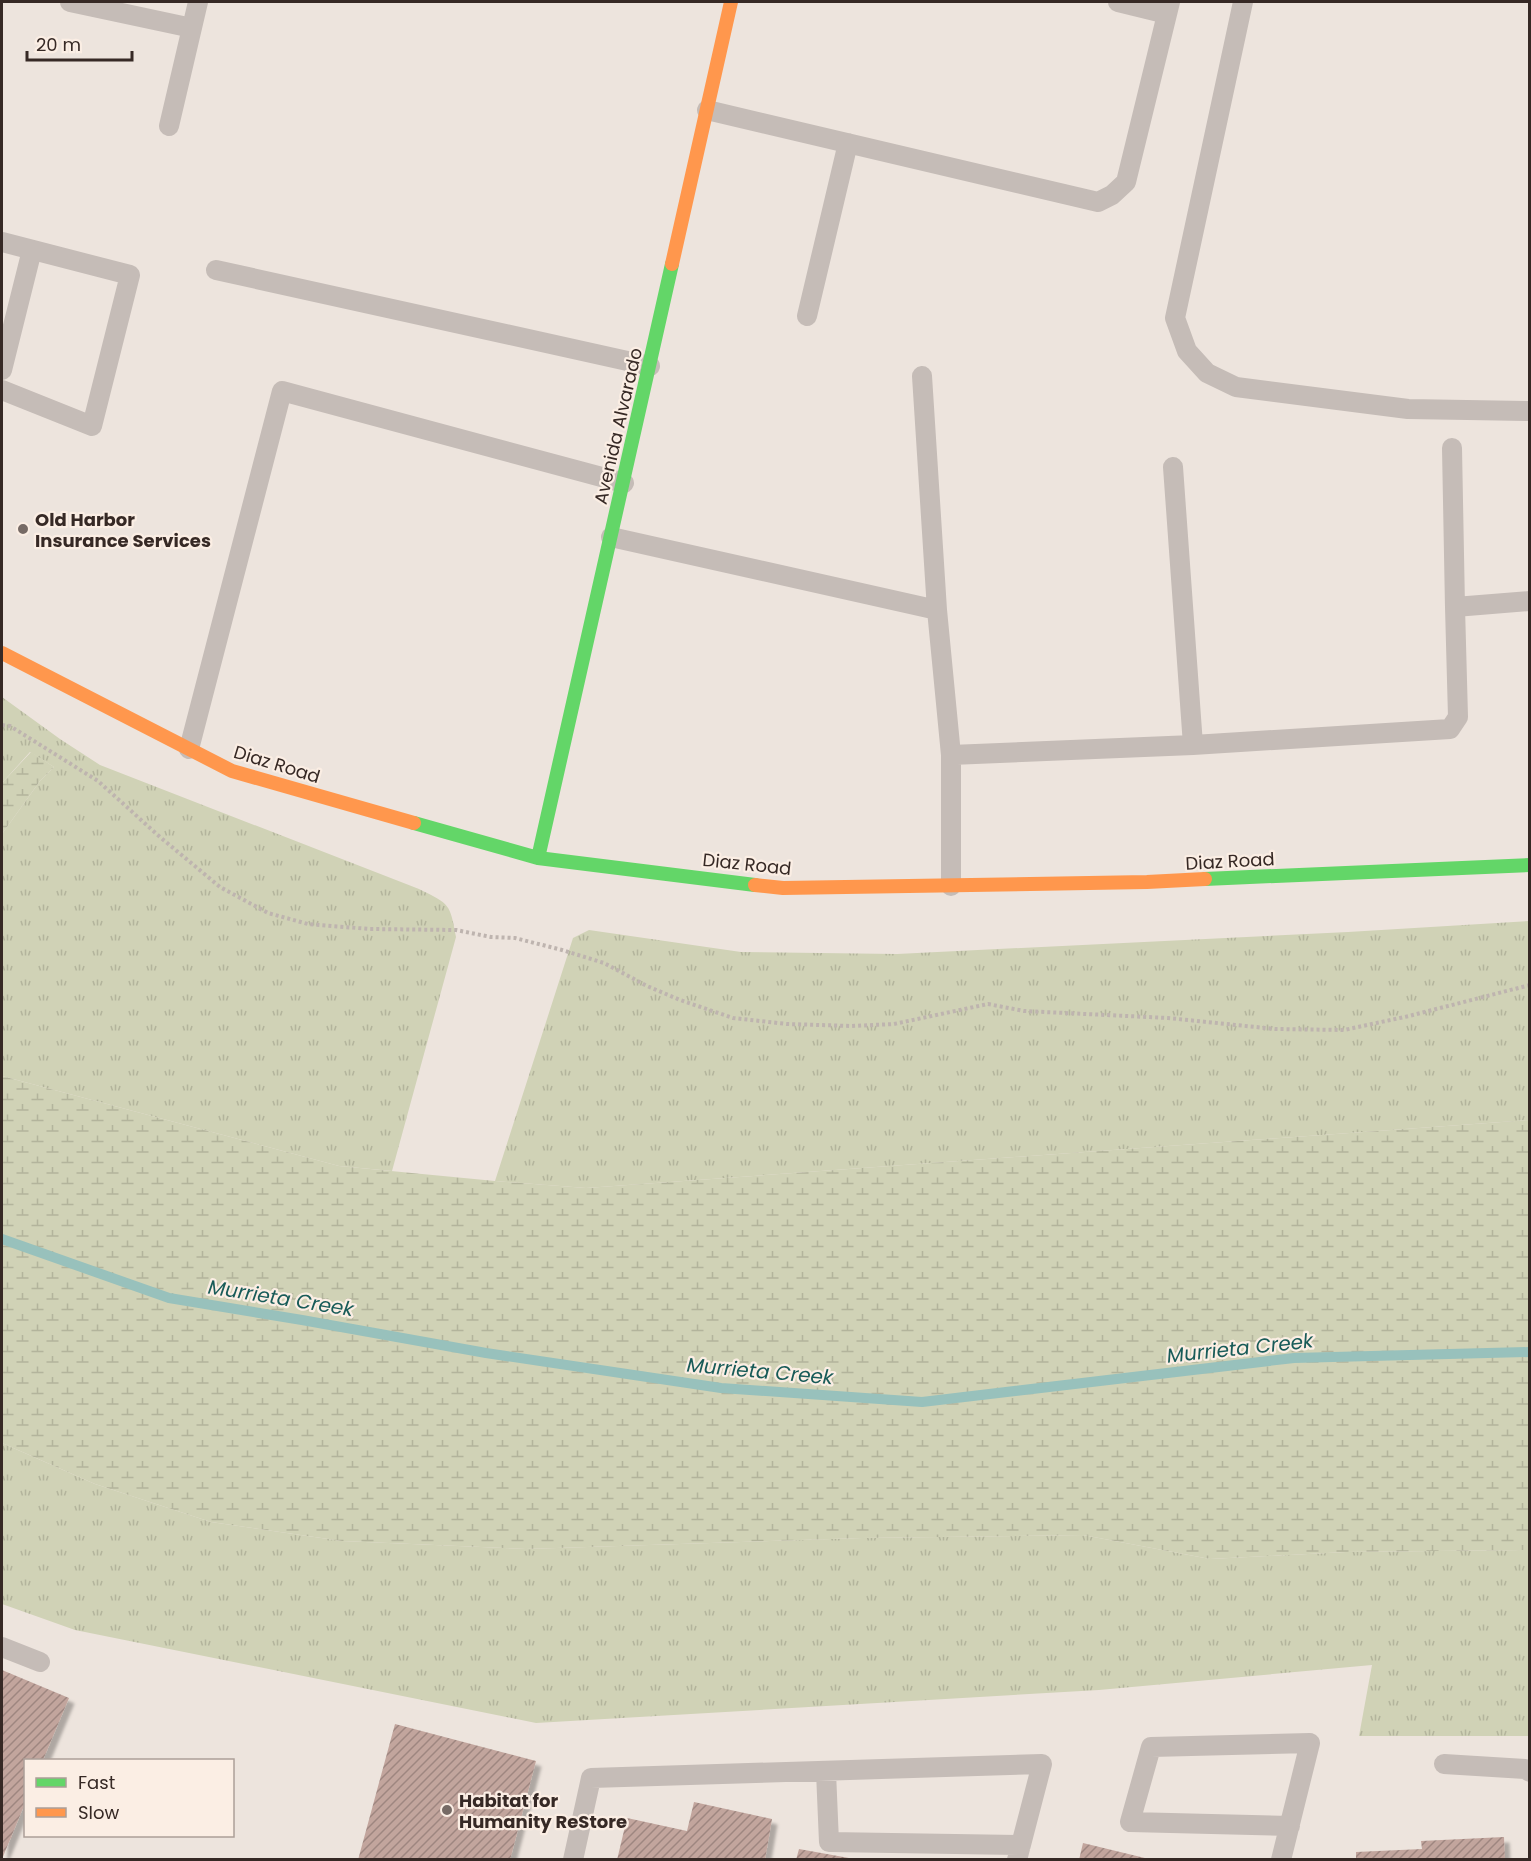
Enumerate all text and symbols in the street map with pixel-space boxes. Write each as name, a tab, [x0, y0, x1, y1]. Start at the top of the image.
scale bar	[27, 24, 132, 62]
text: 20 m	[36, 32, 81, 57]
street label: Avenida Alvarado	[588, 345, 648, 507]
place label: Old Harbor Insurance Services	[35, 507, 211, 553]
marker: Old Harbor Insurance Services	[16, 522, 30, 536]
street label: Diaz Road	[231, 739, 323, 789]
street label: Diaz Road	[1185, 846, 1275, 876]
street label: Diaz Road	[701, 847, 793, 881]
water label: Murrieta Creek	[206, 1273, 357, 1324]
water label: Murrieta Creek	[1165, 1326, 1316, 1370]
water label: Murrieta Creek	[686, 1351, 836, 1392]
legend	[24, 1759, 234, 1837]
text: Fast	[78, 1770, 115, 1795]
place label: Habitat for Humanity ReStore	[459, 1788, 627, 1834]
text: Slow	[78, 1800, 120, 1825]
marker: Habitat for Humanity ReStore	[440, 1803, 454, 1817]

